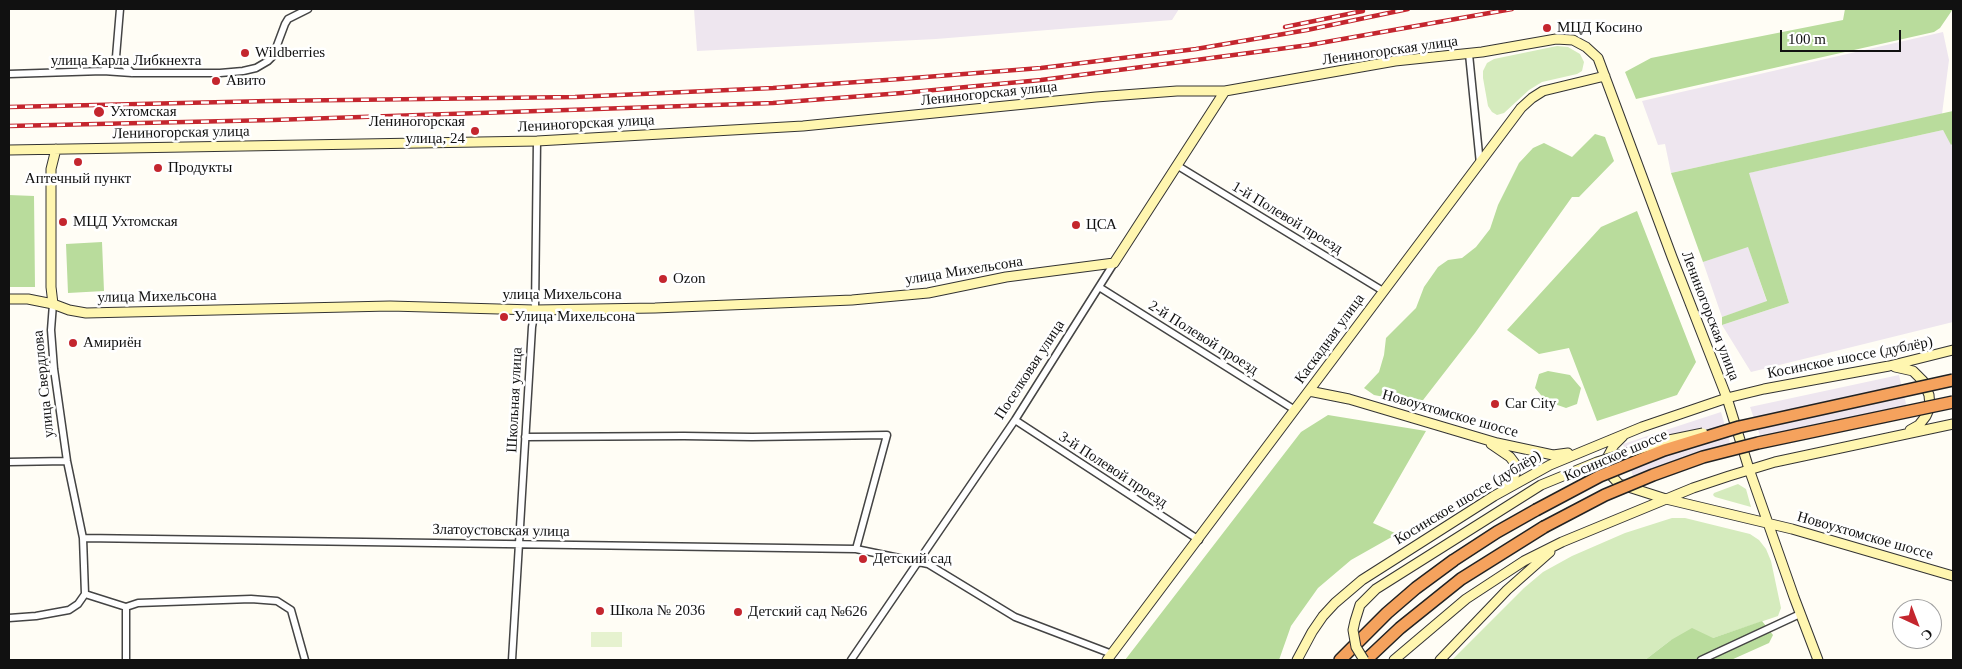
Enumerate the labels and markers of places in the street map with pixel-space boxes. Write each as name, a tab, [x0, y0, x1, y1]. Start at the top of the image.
place label: МЦД Косино	[1557, 19, 1642, 37]
marker: МЦД Косино	[1541, 22, 1553, 34]
place label: Wildberries	[255, 44, 325, 62]
marker: Wildberries	[239, 47, 251, 59]
place label: Авито	[226, 72, 266, 90]
marker: Авито	[210, 75, 222, 87]
place label: Ухтомская	[110, 103, 177, 121]
marker: Ухтомская	[92, 105, 106, 119]
place label: Лениногорская улица, 24	[369, 113, 465, 148]
marker: Лениногорская улица, 24	[469, 125, 481, 137]
marker: Аптечный пункт	[72, 156, 84, 168]
place label: Продукты	[168, 159, 232, 177]
marker: Продукты	[152, 162, 164, 174]
place label: Аптечный пункт	[25, 170, 131, 188]
place label: МЦД Ухтомская	[73, 213, 178, 231]
marker: МЦД Ухтомская	[57, 216, 69, 228]
place label: ЦСА	[1086, 216, 1117, 234]
marker: ЦСА	[1070, 219, 1082, 231]
place label: Ozon	[673, 270, 705, 288]
marker: Ozon	[657, 273, 669, 285]
place label: Улица Михельсона	[514, 308, 635, 326]
marker: Улица Михельсона	[498, 311, 510, 323]
place label: Амириён	[83, 334, 142, 352]
marker: Амириён	[67, 337, 79, 349]
place label: Car City	[1505, 395, 1556, 413]
marker: Car City	[1489, 398, 1501, 410]
place label: Детский сад	[873, 550, 952, 568]
marker: Детский сад	[857, 553, 869, 565]
place label: Школа № 2036	[610, 602, 705, 620]
place label: Детский сад №626	[748, 603, 867, 621]
marker: Школа № 2036	[594, 605, 606, 617]
marker: Детский сад №626	[732, 606, 744, 618]

